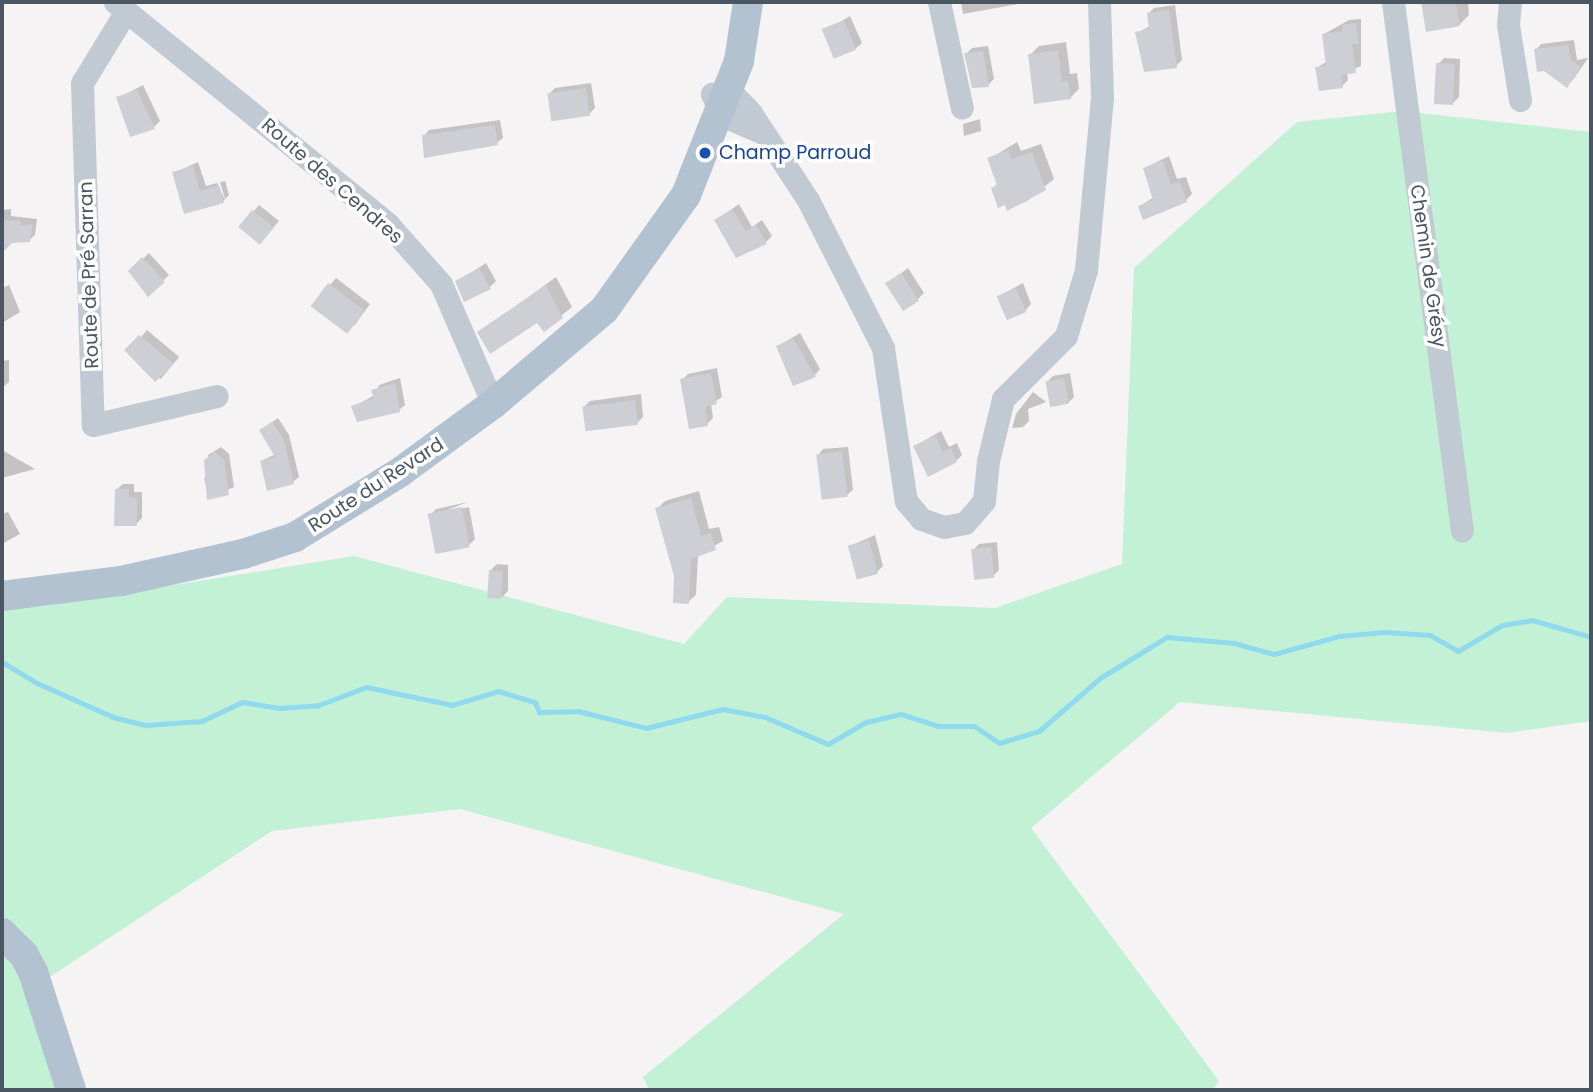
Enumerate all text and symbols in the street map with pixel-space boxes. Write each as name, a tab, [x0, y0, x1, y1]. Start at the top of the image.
street label: Route des Cendres	[257, 114, 407, 248]
place label: Champ Parroud	[719, 142, 871, 164]
marker: Champ Parroud	[697, 145, 713, 161]
street label: Route de Pré Sarran	[74, 181, 104, 369]
street label: Chemin de Grésy	[1405, 183, 1451, 349]
street label: Route du Revard	[304, 433, 448, 537]

